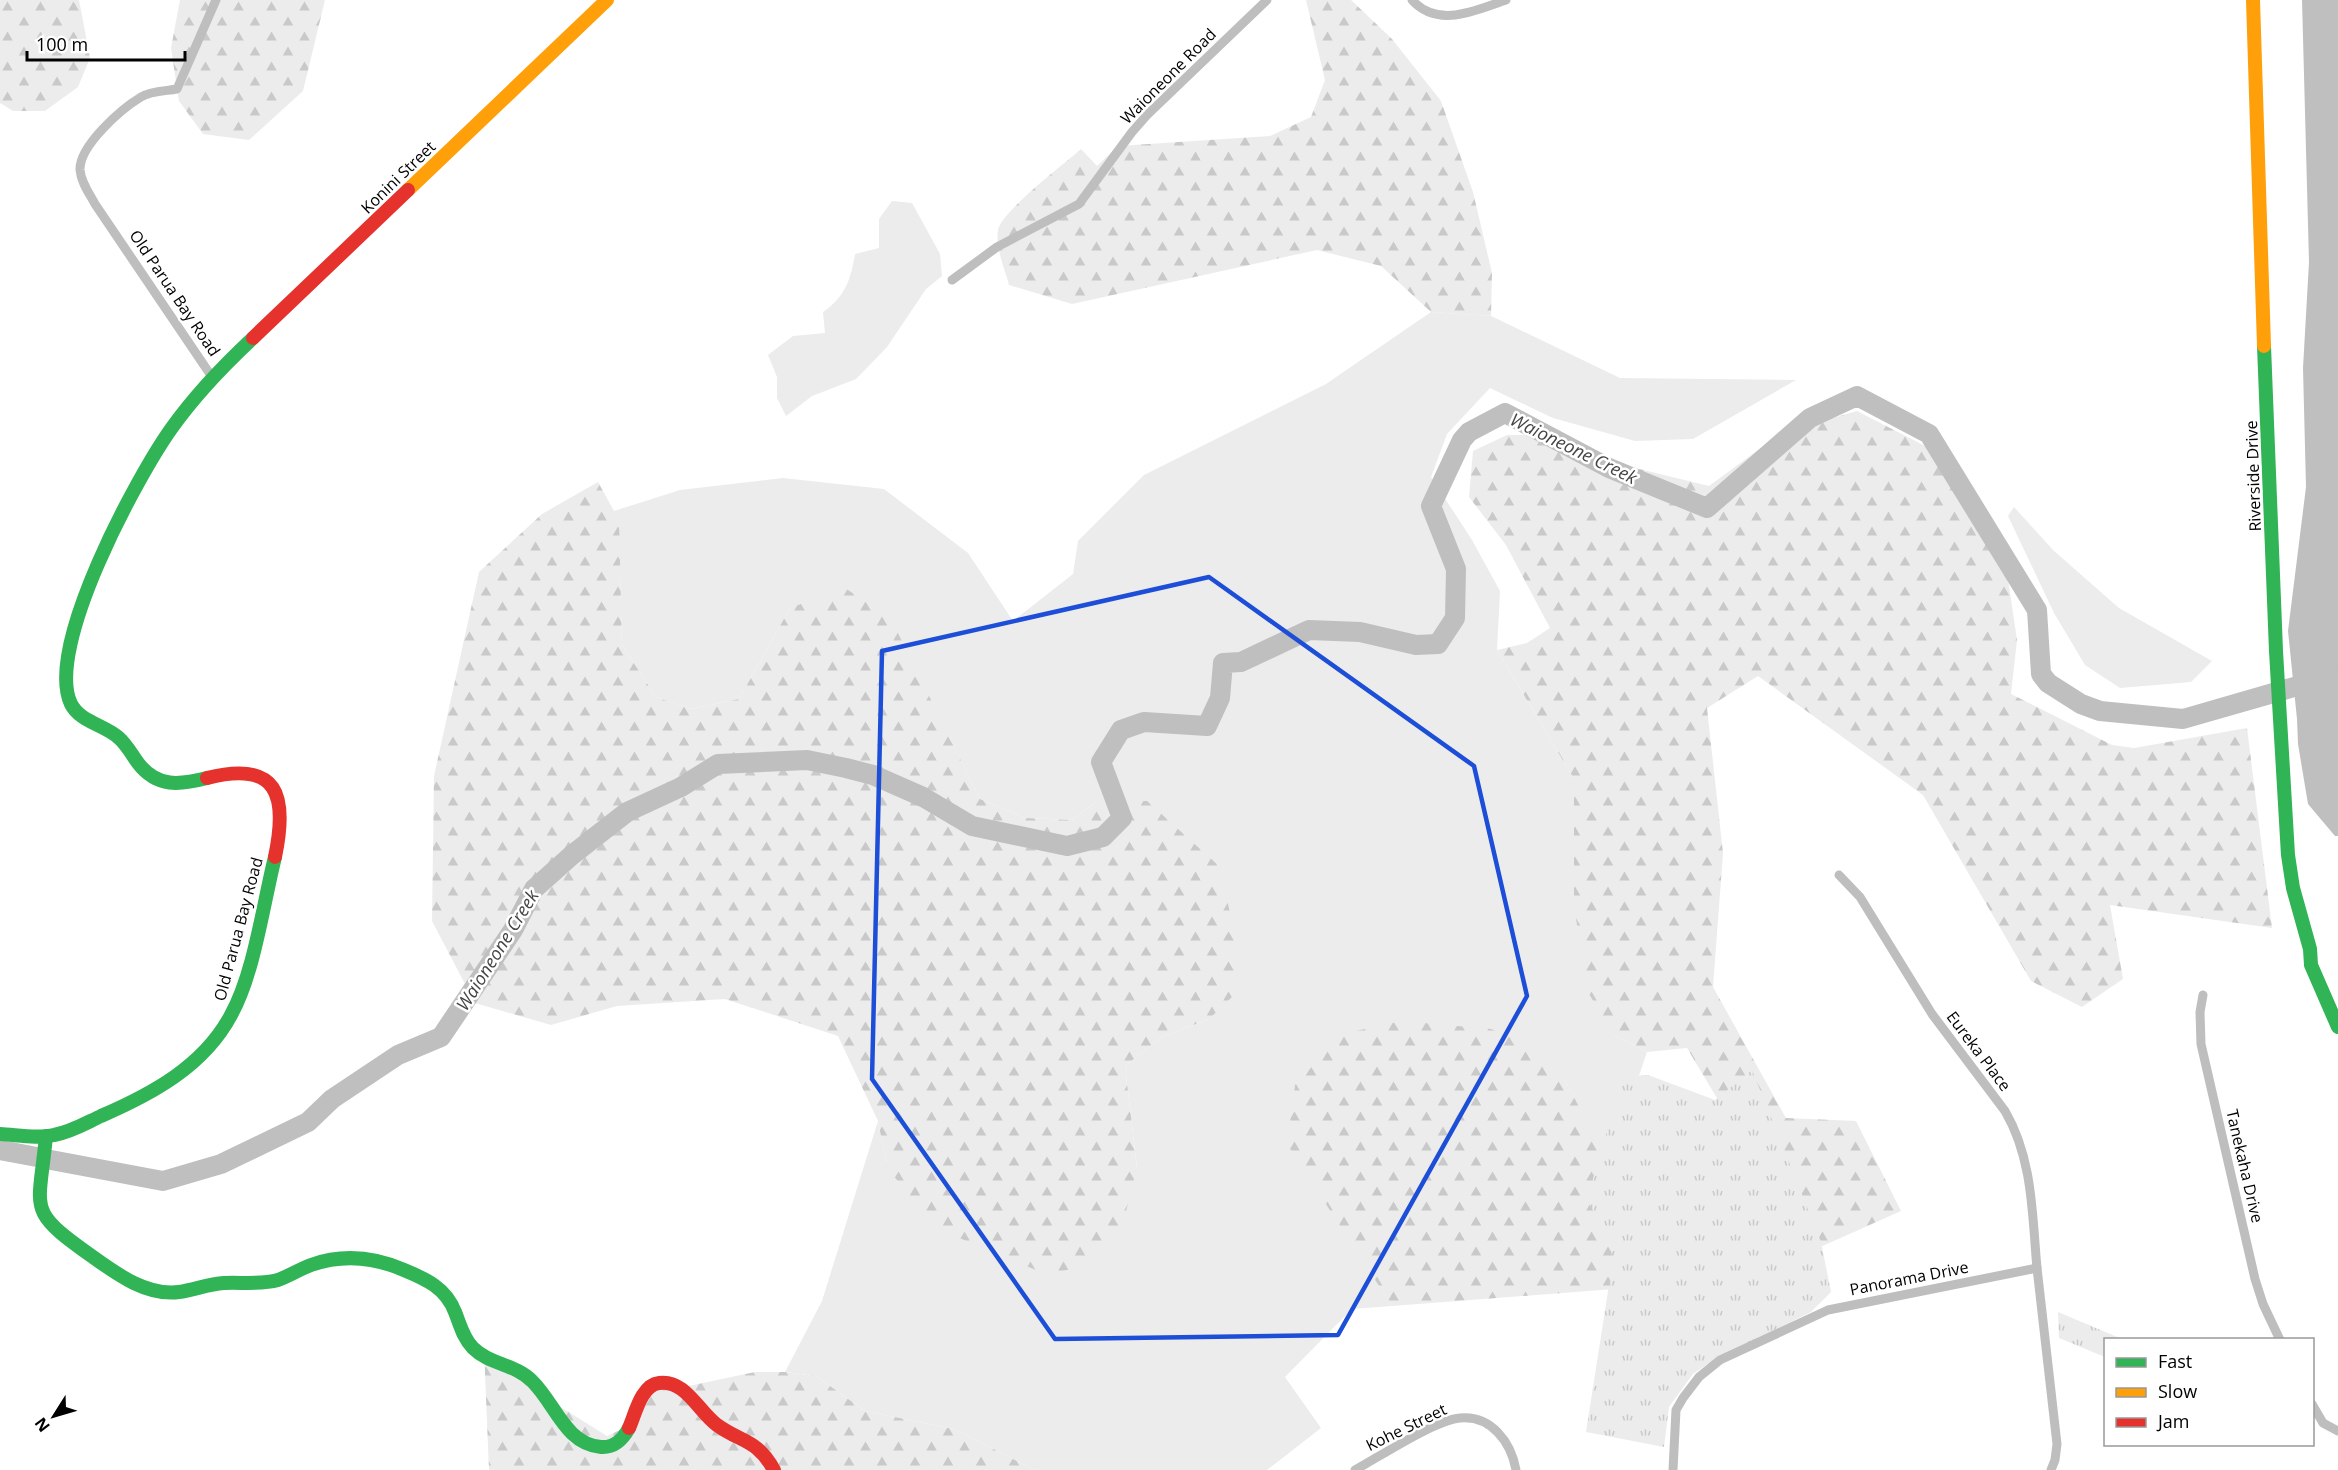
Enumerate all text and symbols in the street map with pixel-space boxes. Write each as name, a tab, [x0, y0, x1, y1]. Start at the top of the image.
street label: Waioneone Road	[1115, 23, 1221, 129]
scale bar	[27, 24, 184, 62]
text: 100 m	[36, 32, 88, 56]
street label: Konini Street	[356, 136, 440, 218]
street label: Old Parua Bay Road	[125, 226, 225, 360]
water label: Waioneone Creek	[1507, 407, 1642, 490]
street label: Riverside Drive	[2240, 420, 2266, 532]
street label: Old Parua Bay Road	[208, 855, 268, 1003]
water label: Waioneone Creek	[450, 884, 544, 1015]
street label: Eureka Place	[1942, 1006, 2016, 1096]
street label: Tanekaha Drive	[2221, 1107, 2269, 1225]
street label: Panorama Drive	[1848, 1256, 1970, 1300]
legend	[2104, 1338, 2314, 1446]
text: Fast	[2158, 1349, 2192, 1373]
text: Slow	[2158, 1379, 2197, 1403]
north arrow	[24, 1386, 84, 1446]
street label: Kohe Street	[1362, 1398, 1450, 1456]
text: Jam	[2156, 1409, 2190, 1433]
text: N	[29, 1413, 55, 1437]

